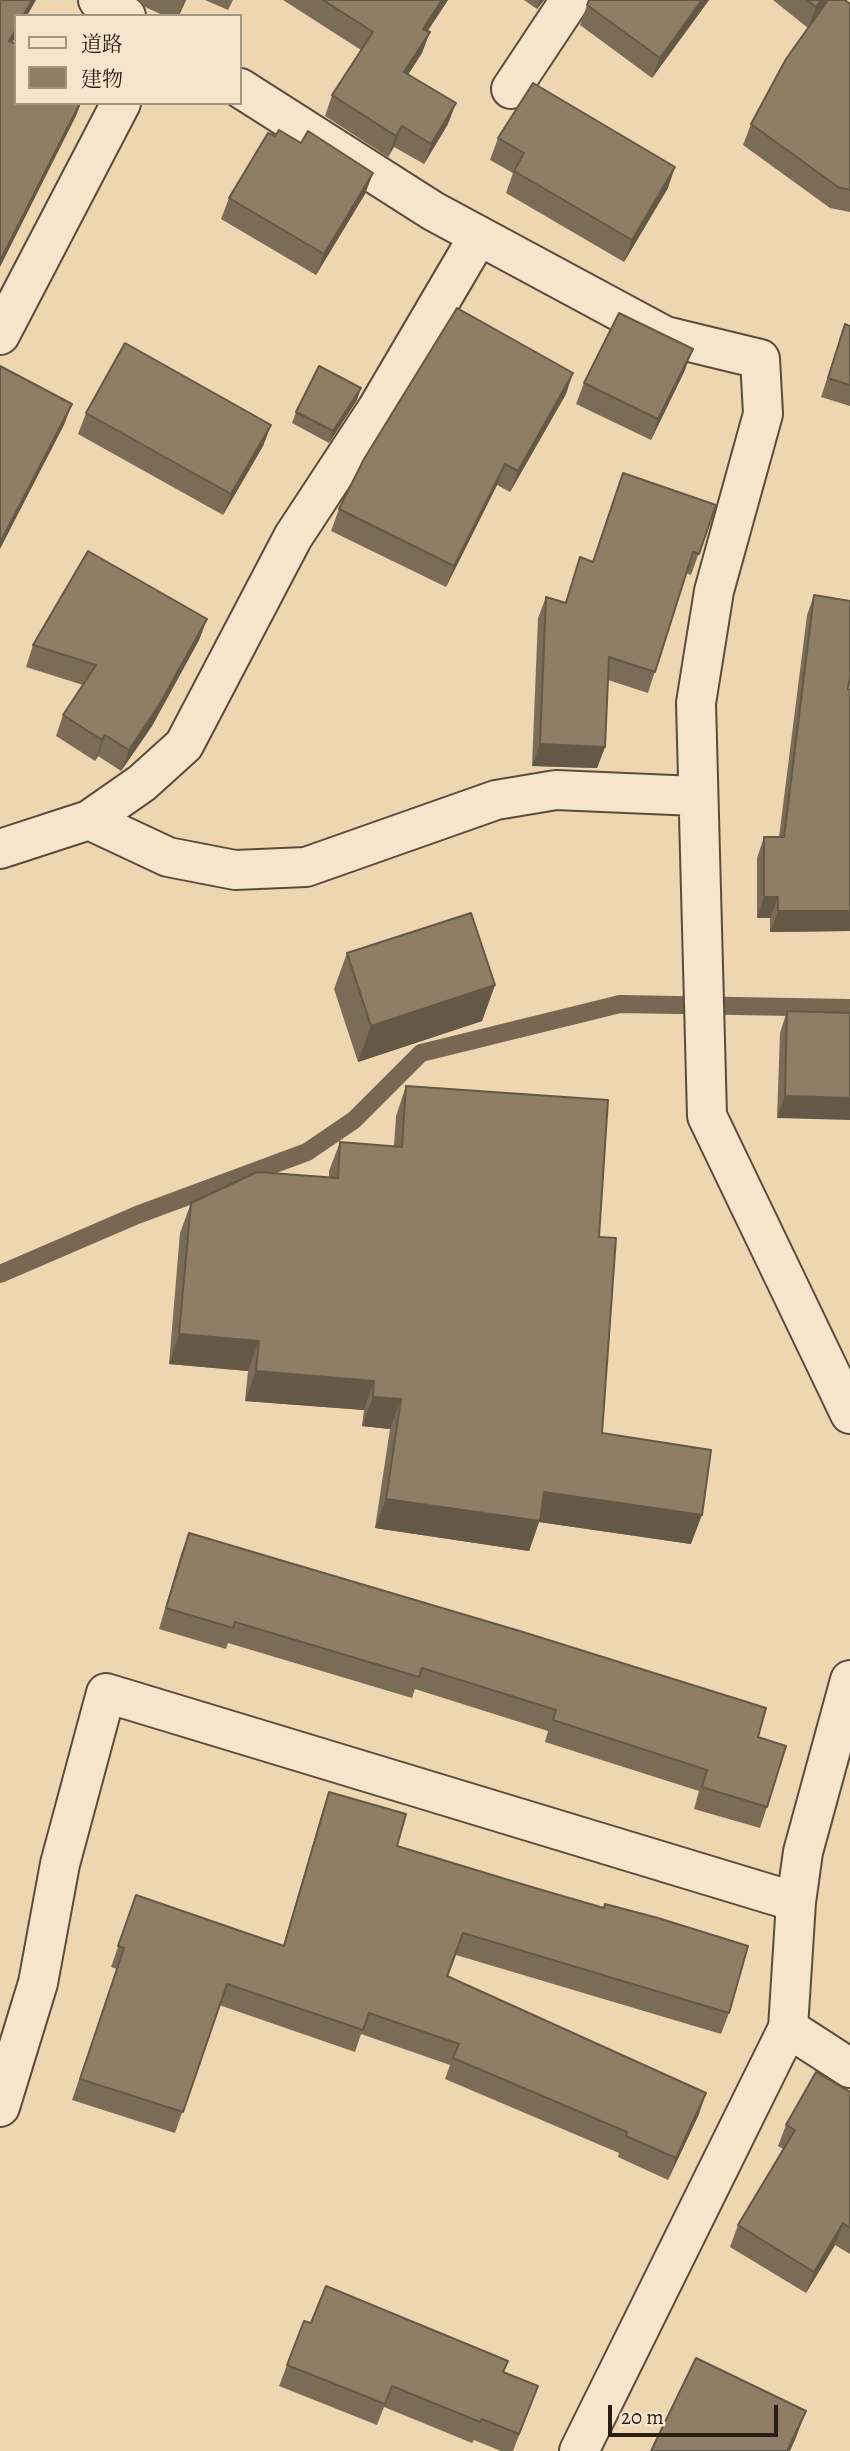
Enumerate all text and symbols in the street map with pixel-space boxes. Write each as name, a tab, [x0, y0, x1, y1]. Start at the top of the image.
legend	[14, 14, 242, 105]
text: 道路	[81, 30, 123, 58]
text: 建物	[81, 65, 123, 93]
scale bar	[612, 2392, 782, 2436]
text: 20 m	[621, 2403, 664, 2431]

